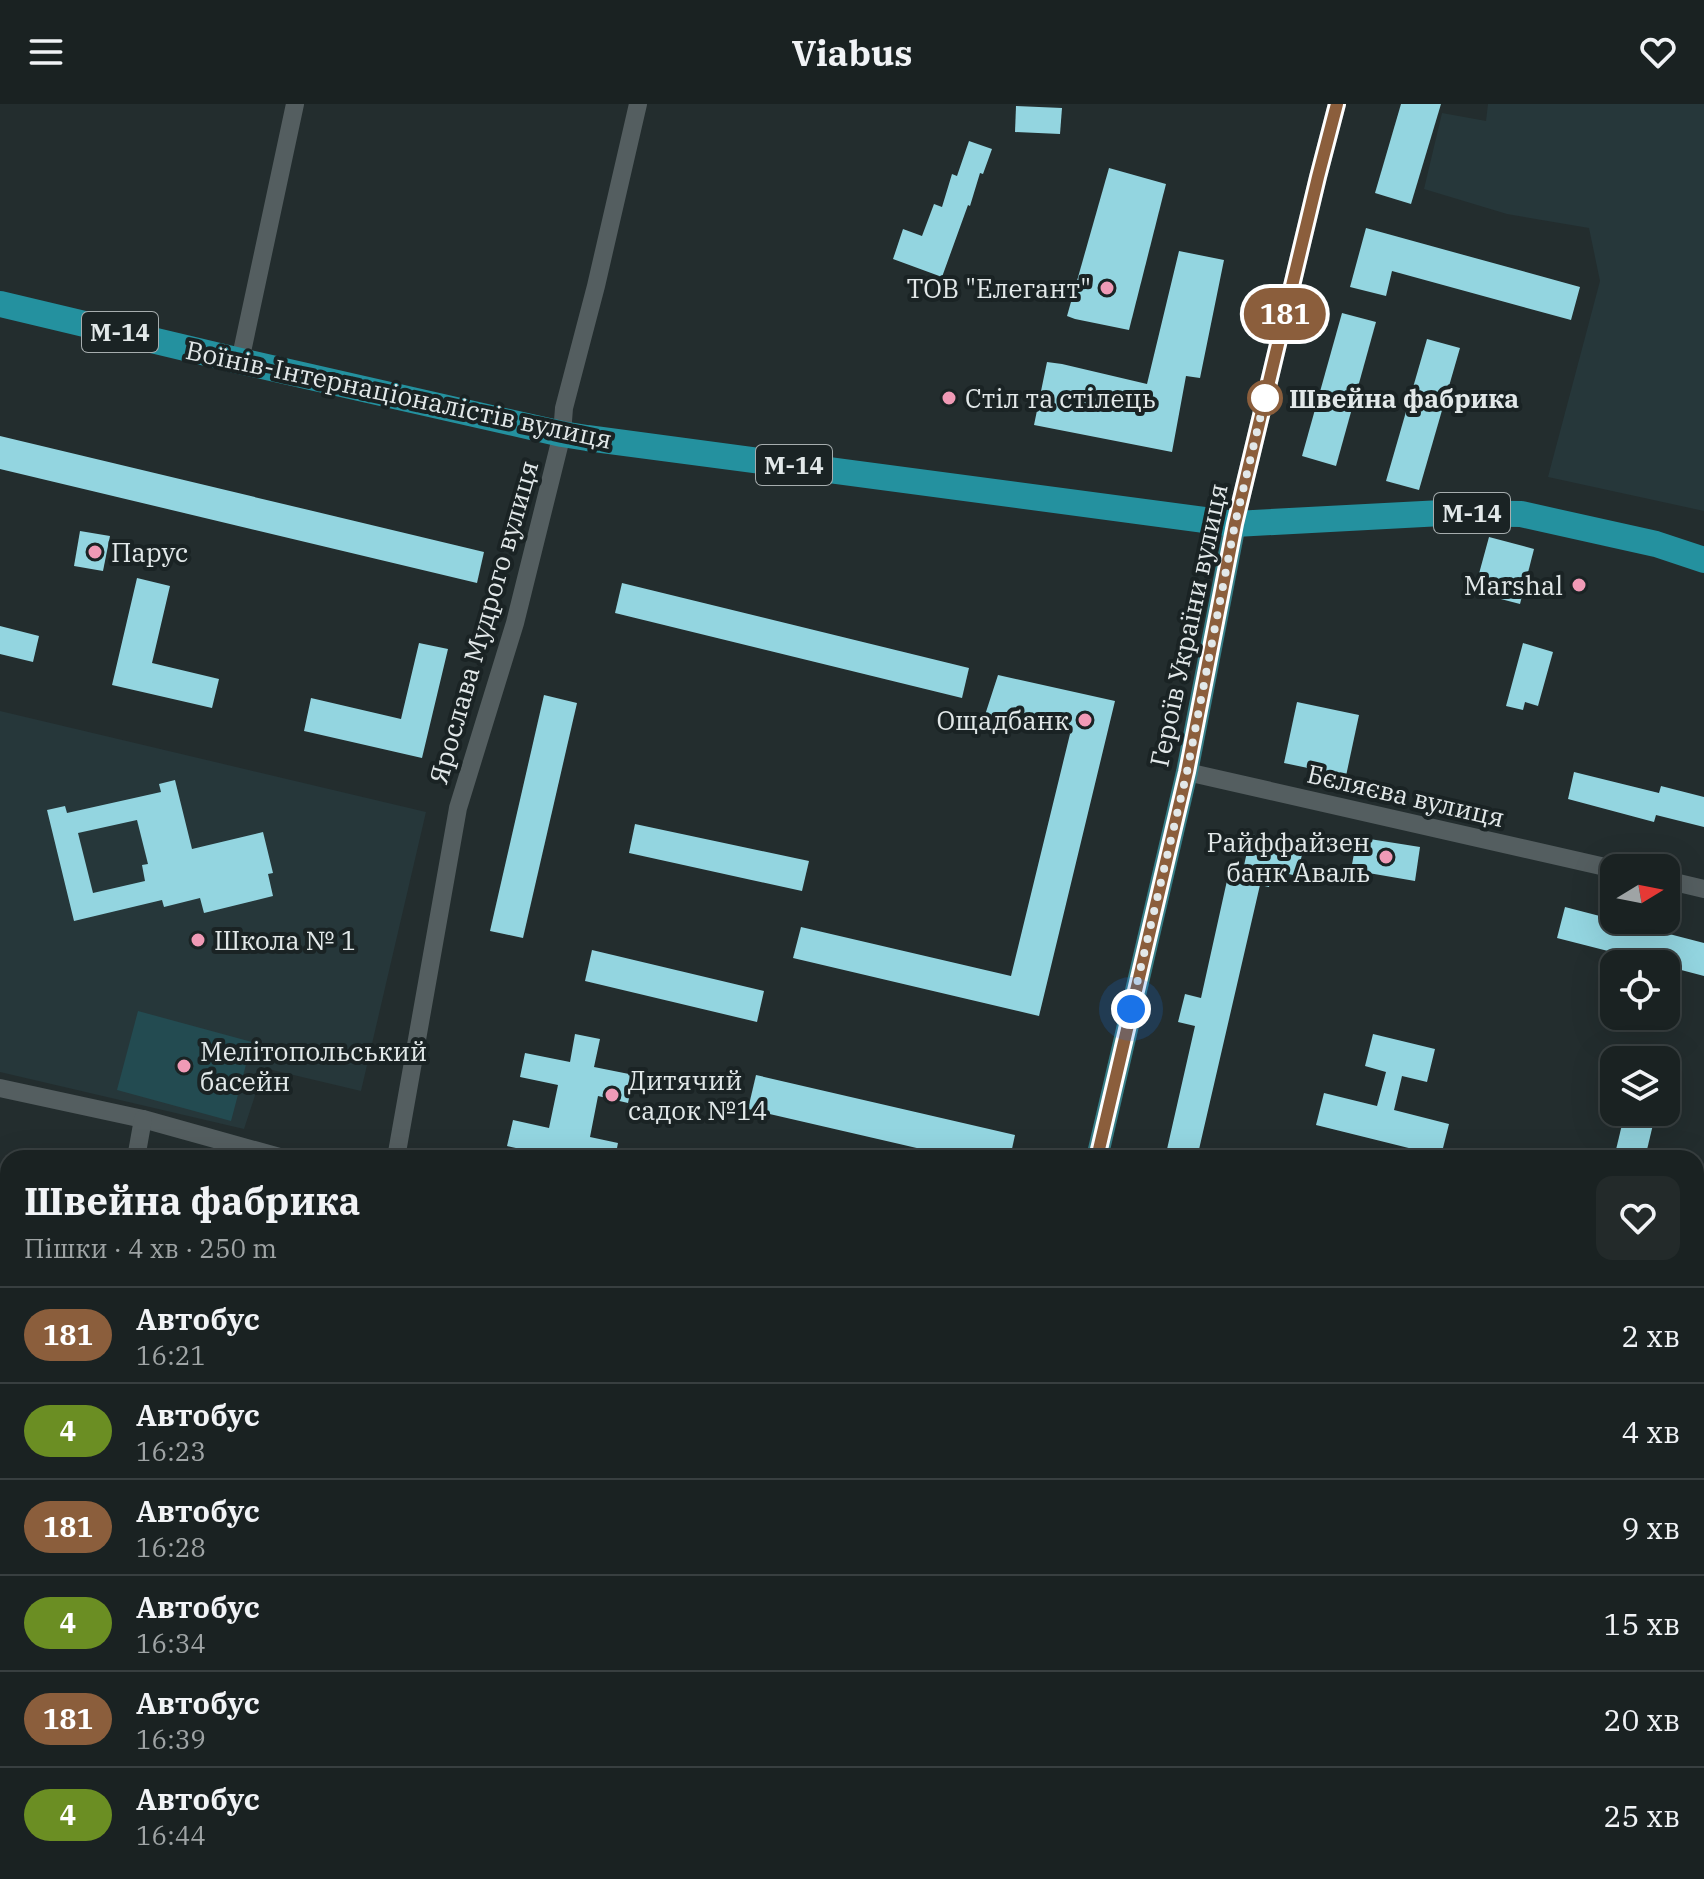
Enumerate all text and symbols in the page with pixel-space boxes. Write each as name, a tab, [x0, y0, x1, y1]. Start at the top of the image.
text: Viabus	[792, 29, 913, 76]
icon: menu	[24, 30, 68, 74]
icon: heart	[1636, 30, 1680, 74]
place label: ТОВ "Елегант"	[906, 271, 1091, 305]
marker: ТОВ "Елегант"	[1098, 279, 1116, 297]
line badge: 181	[1239, 288, 1331, 340]
text: 181	[1260, 295, 1310, 332]
road number: М-14	[82, 312, 158, 352]
street label: Воїнів-Інтернаціоналістів вулиця	[183, 332, 615, 456]
place label: Стіл та стілець	[965, 381, 1156, 415]
marker: Швейна фабрика	[1248, 381, 1282, 415]
place label: Швейна фабрика	[1289, 381, 1519, 415]
marker: Стіл та стілець	[940, 389, 958, 407]
road number: М-14	[756, 445, 832, 485]
street label: Ярослава Мудрого вулиця	[421, 456, 545, 788]
street label: Героїв України вулиця	[1141, 480, 1235, 770]
road number: М-14	[1434, 493, 1510, 533]
place label: Парус	[111, 535, 189, 569]
marker: Парус	[86, 543, 104, 561]
place label: Marshal	[1464, 568, 1563, 602]
marker: Marshal	[1570, 576, 1588, 594]
place label: Ощадбанк	[936, 703, 1069, 737]
marker: Ощадбанк	[1076, 711, 1094, 729]
street label: Бєляєва вулиця	[1304, 756, 1508, 834]
place label: Райффайзен банк Аваль	[1207, 825, 1370, 889]
marker: Райффайзен банк Аваль	[1377, 848, 1395, 866]
north arrow	[1600, 854, 1680, 934]
map controls	[1600, 854, 1680, 1126]
place label: Школа № 1	[214, 923, 356, 957]
marker: Школа № 1	[189, 931, 207, 949]
button: locate	[1600, 950, 1680, 1030]
your location	[1111, 989, 1151, 1029]
place label: Мелітопольський басейн	[200, 1034, 427, 1098]
button: layers	[1600, 1046, 1680, 1126]
marker: Мелітопольський басейн	[175, 1057, 193, 1075]
place label: Дитячий садок №14	[628, 1063, 767, 1127]
marker: Дитячий садок №14	[603, 1086, 621, 1104]
text: Швейна фабрика	[24, 1176, 360, 1225]
button: heart	[1596, 1176, 1680, 1260]
text: Пішки · 4 хв · 250 m	[24, 1231, 277, 1265]
text: Автобус	[136, 1299, 260, 1338]
text: 181	[43, 1316, 93, 1353]
text: 2 хв	[1621, 1316, 1680, 1355]
text: 16:21	[136, 1338, 206, 1372]
text: Автобус	[136, 1395, 260, 1434]
text: 4	[60, 1412, 76, 1449]
text: 4 хв	[1621, 1412, 1680, 1451]
text: 16:23	[136, 1434, 206, 1468]
text: Автобус	[136, 1491, 260, 1530]
text: 181	[43, 1508, 93, 1545]
text: 9 хв	[1621, 1508, 1680, 1547]
text: 16:28	[136, 1530, 206, 1564]
text: Автобус	[136, 1587, 260, 1626]
text: 4	[60, 1604, 76, 1641]
text: 15 хв	[1603, 1604, 1680, 1643]
text: 16:34	[136, 1626, 206, 1660]
text: Автобус	[136, 1683, 260, 1722]
text: 181	[43, 1700, 93, 1737]
text: 20 хв	[1603, 1700, 1680, 1739]
text: 16:39	[136, 1722, 206, 1756]
text: Автобус	[136, 1779, 260, 1818]
text: 4	[60, 1796, 76, 1833]
text: 25 хв	[1603, 1796, 1680, 1835]
text: 16:44	[136, 1818, 206, 1852]

